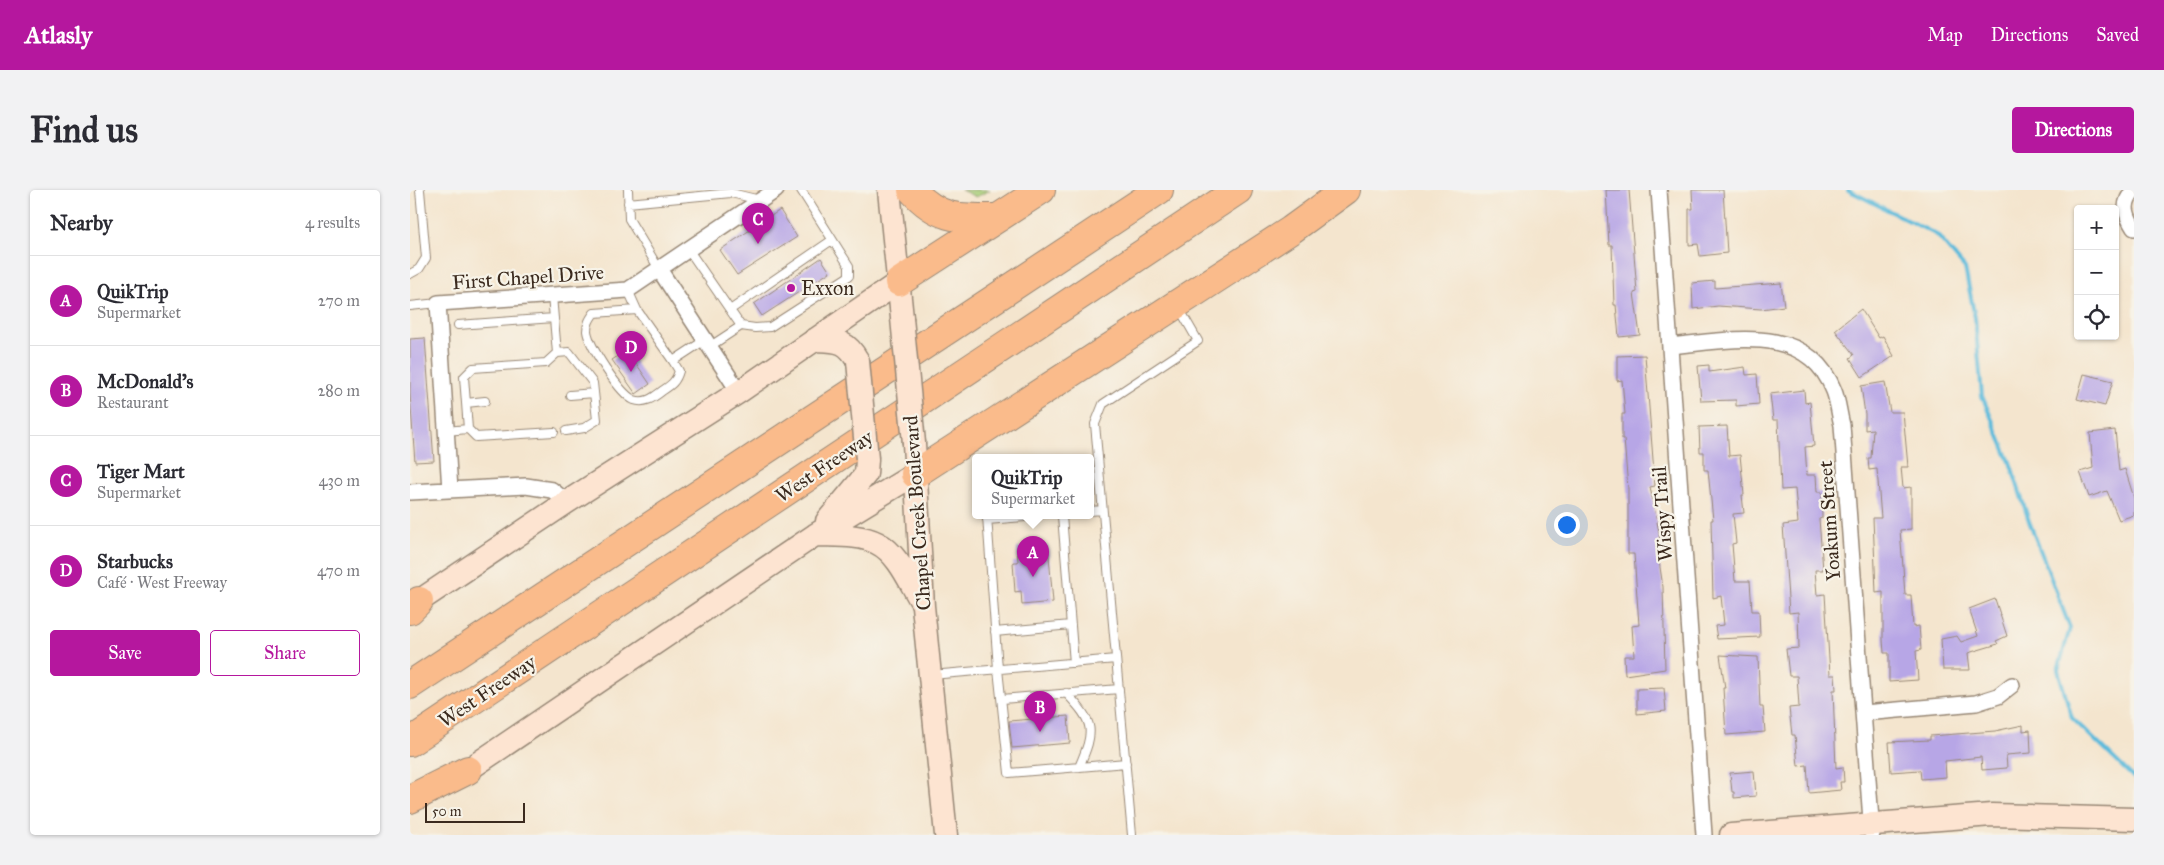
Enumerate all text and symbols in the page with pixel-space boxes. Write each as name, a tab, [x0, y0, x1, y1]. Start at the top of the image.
text: Atlasly	[25, 20, 92, 50]
text: Map	[1927, 24, 1963, 46]
text: Directions	[1991, 24, 2068, 46]
text: Saved	[2096, 24, 2139, 46]
button: Directions	[2012, 107, 2134, 153]
text: Find us	[30, 109, 138, 152]
pin: C	[742, 203, 774, 244]
map controls	[2074, 205, 2119, 340]
button: +	[2074, 205, 2119, 250]
text: Nearby	[50, 210, 113, 236]
text: 4 results	[305, 213, 360, 232]
button: −	[2074, 250, 2119, 295]
street label: First Chapel Drive	[451, 260, 605, 294]
place label: Exxon	[801, 276, 854, 300]
text: QuikTrip	[97, 280, 169, 303]
marker: Exxon	[785, 282, 797, 294]
text: A	[61, 291, 71, 310]
text: 270 m	[318, 291, 360, 310]
button: locate	[2074, 295, 2119, 340]
text: Supermarket	[97, 303, 181, 322]
pin: D	[615, 331, 647, 372]
text: McDonald's	[97, 370, 193, 393]
text: B	[61, 381, 71, 400]
text: 280 m	[317, 381, 360, 400]
text: Restaurant	[97, 393, 169, 412]
street label: Chapel Creek Boulevard	[898, 415, 936, 611]
street label: West Freeway	[771, 424, 878, 507]
popup	[972, 454, 1094, 519]
text: Tiger Mart	[97, 460, 185, 483]
street label: Yoakum Street	[1813, 460, 1845, 582]
street label: Wispy Trail	[1647, 465, 1677, 562]
text: QuikTrip	[991, 466, 1063, 489]
text: C	[61, 471, 71, 490]
text: 430 m	[318, 471, 360, 490]
text: Supermarket	[97, 483, 181, 502]
text: Supermarket	[991, 489, 1075, 508]
your location	[1554, 512, 1580, 538]
pin: A	[1017, 536, 1049, 577]
text: Starbucks	[97, 550, 173, 573]
text: D	[60, 561, 72, 580]
text: 470 m	[317, 561, 360, 580]
text: Café · West Freeway	[97, 573, 227, 592]
button: Save	[50, 630, 200, 676]
button: Share	[210, 630, 360, 676]
street label: West Freeway	[434, 649, 541, 732]
pin: B	[1024, 691, 1056, 732]
scale bar	[425, 800, 525, 823]
text: 50 m	[432, 803, 461, 820]

